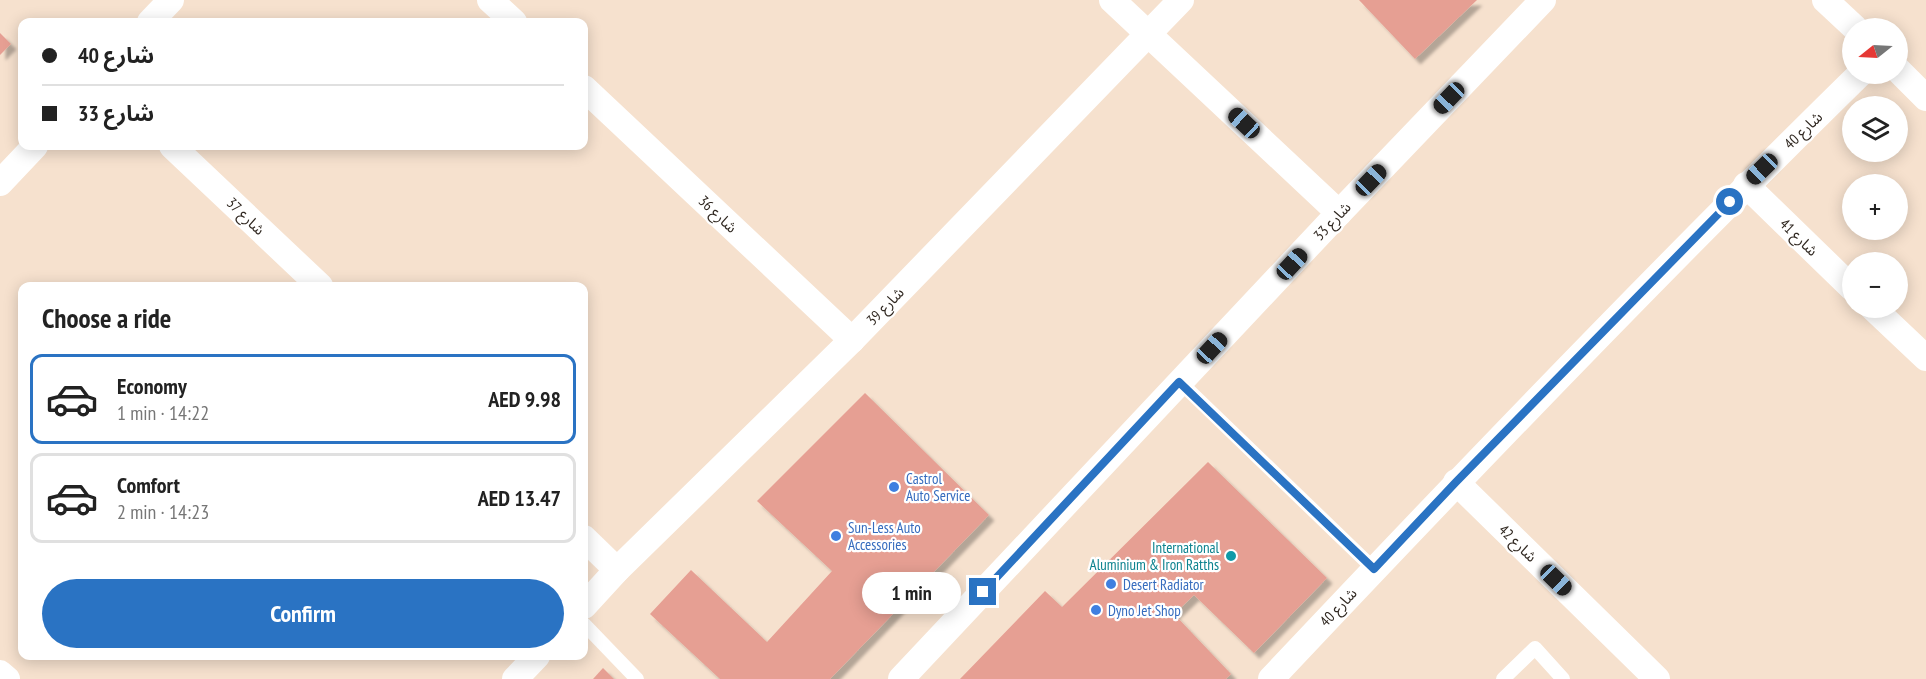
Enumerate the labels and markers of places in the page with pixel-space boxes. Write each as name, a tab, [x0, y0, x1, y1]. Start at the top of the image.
place label: Castrol Auto Service	[906, 469, 970, 505]
marker: Castrol Auto Service	[887, 480, 901, 494]
place label: Sun-Less Auto Accessories	[848, 518, 921, 554]
marker: Sun-Less Auto Accessories	[829, 529, 843, 543]
place label: International Aluminium & Iron Ratths	[1090, 538, 1219, 574]
marker: International Aluminium & Iron Ratths	[1224, 549, 1238, 563]
place label: Desert Radiator	[1123, 575, 1205, 594]
marker: Desert Radiator	[1104, 577, 1118, 591]
place label: Dyno Jet Shop	[1108, 601, 1181, 620]
marker: Dyno Jet Shop	[1089, 603, 1103, 617]

